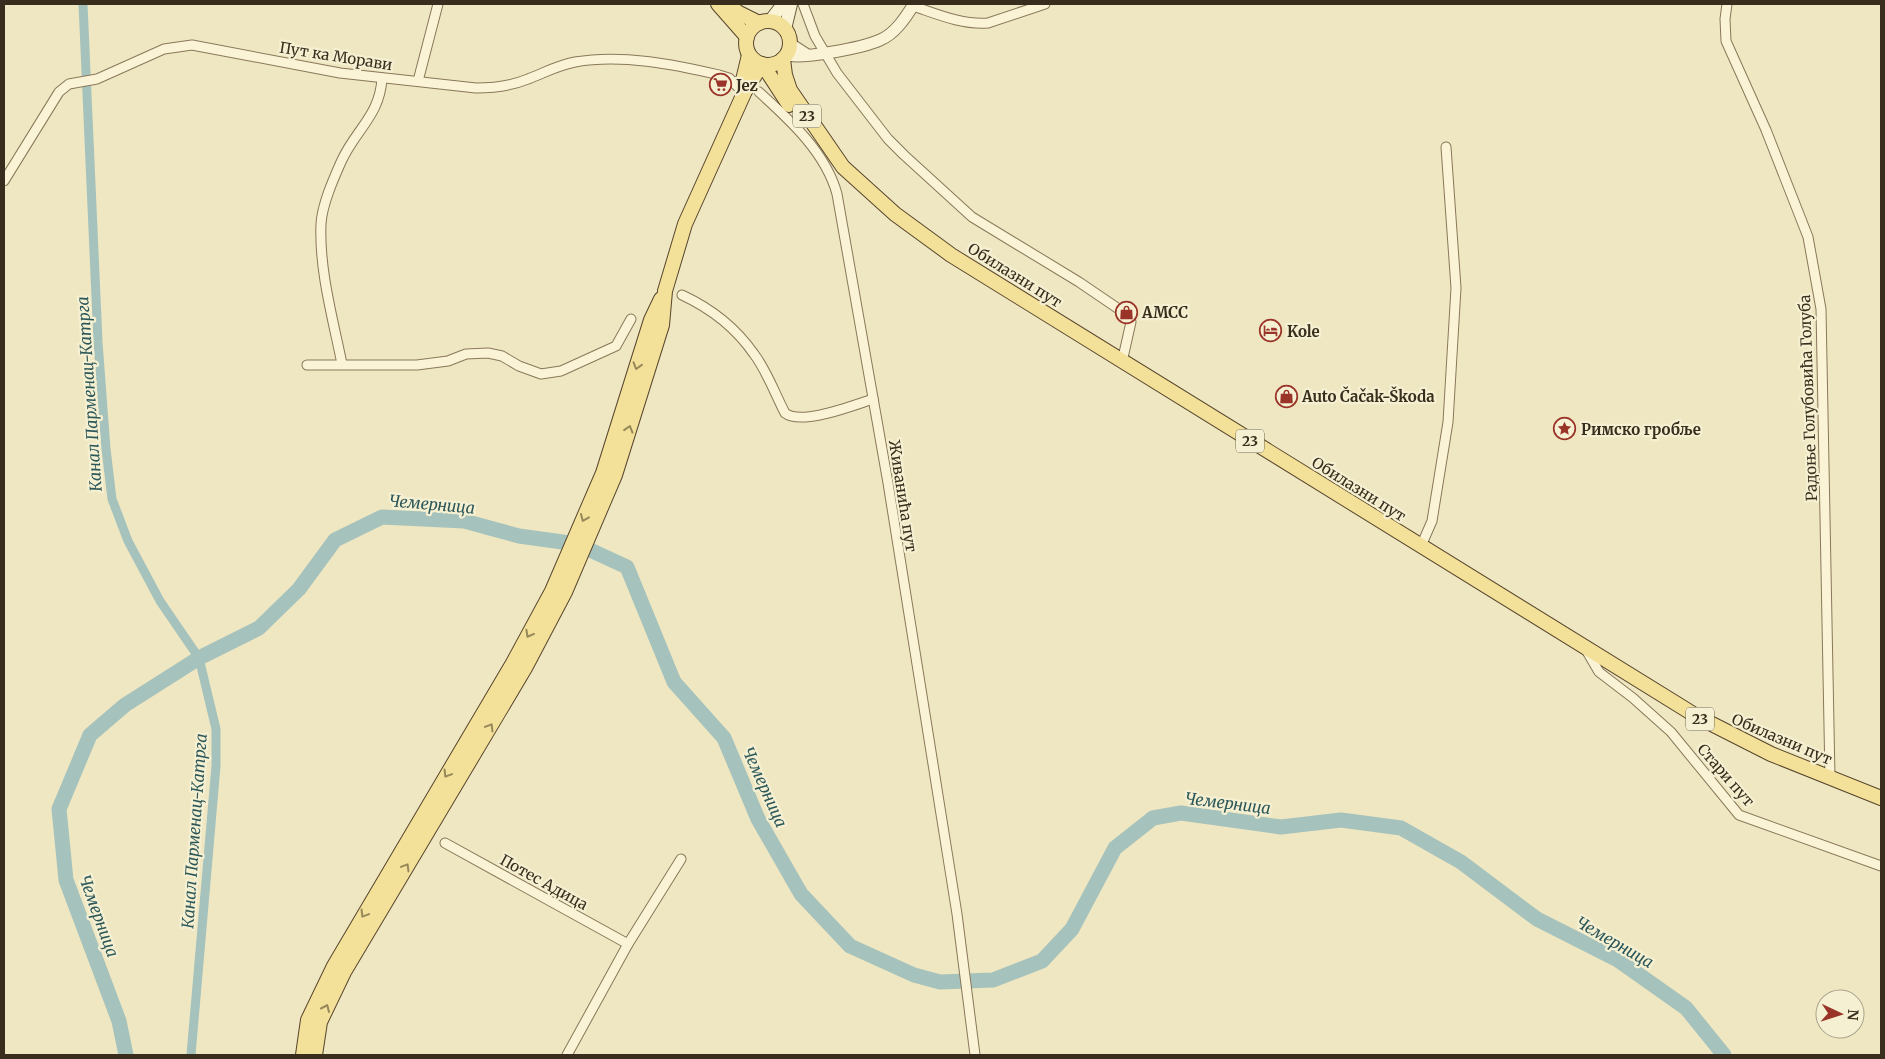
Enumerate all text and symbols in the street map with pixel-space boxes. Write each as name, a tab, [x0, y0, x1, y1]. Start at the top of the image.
street label: Пут ка Морави	[278, 38, 394, 74]
supermarket icon: Jez	[708, 73, 732, 97]
place label: Jez	[735, 76, 758, 95]
road number: 23	[793, 104, 821, 128]
street label: Обилазни пут	[964, 239, 1066, 311]
street label: Радоње Голубовића Голуба	[1795, 294, 1821, 502]
water label: Канал Парменац-Катрга	[72, 296, 106, 492]
shop icon: АМСС	[1114, 300, 1138, 324]
place label: АМСС	[1141, 303, 1188, 322]
hotel icon: Kole	[1259, 319, 1283, 343]
place label: Kole	[1287, 322, 1320, 341]
one-way arrow	[632, 362, 642, 370]
shop icon: Auto Čačak-Škoda	[1274, 384, 1298, 408]
place label: Auto Čačak-Škoda	[1301, 386, 1435, 406]
place icon: Римско гробље	[1553, 417, 1577, 441]
place label: Римско гробље	[1581, 420, 1701, 439]
one-way arrow	[624, 425, 634, 433]
road number: 23	[1236, 430, 1264, 452]
street label: Живанића пут	[885, 439, 921, 553]
street label: Обилазни пут	[1308, 453, 1410, 525]
water label: Чемерница	[388, 490, 476, 518]
one-way arrow	[579, 513, 590, 522]
one-way arrow	[525, 628, 535, 637]
road number: 23	[1686, 708, 1714, 731]
street label: Обилазни пут	[1729, 709, 1835, 769]
one-way arrow	[483, 724, 493, 733]
water label: Канал Парменац-Катрга	[177, 733, 211, 929]
street label: Стари пут	[1693, 740, 1759, 810]
water label: Чемерница	[738, 744, 792, 830]
one-way arrow	[444, 769, 454, 778]
water label: Чемерница	[1184, 788, 1272, 818]
street label: Потес Адица	[497, 850, 591, 914]
one-way arrow	[400, 863, 410, 872]
water label: Чемерница	[75, 872, 123, 960]
one-way arrow	[361, 908, 371, 917]
water label: Чемерница	[1573, 912, 1657, 972]
north arrow	[1815, 989, 1865, 1039]
one-way arrow	[320, 1004, 331, 1013]
text: N	[1844, 1009, 1862, 1021]

